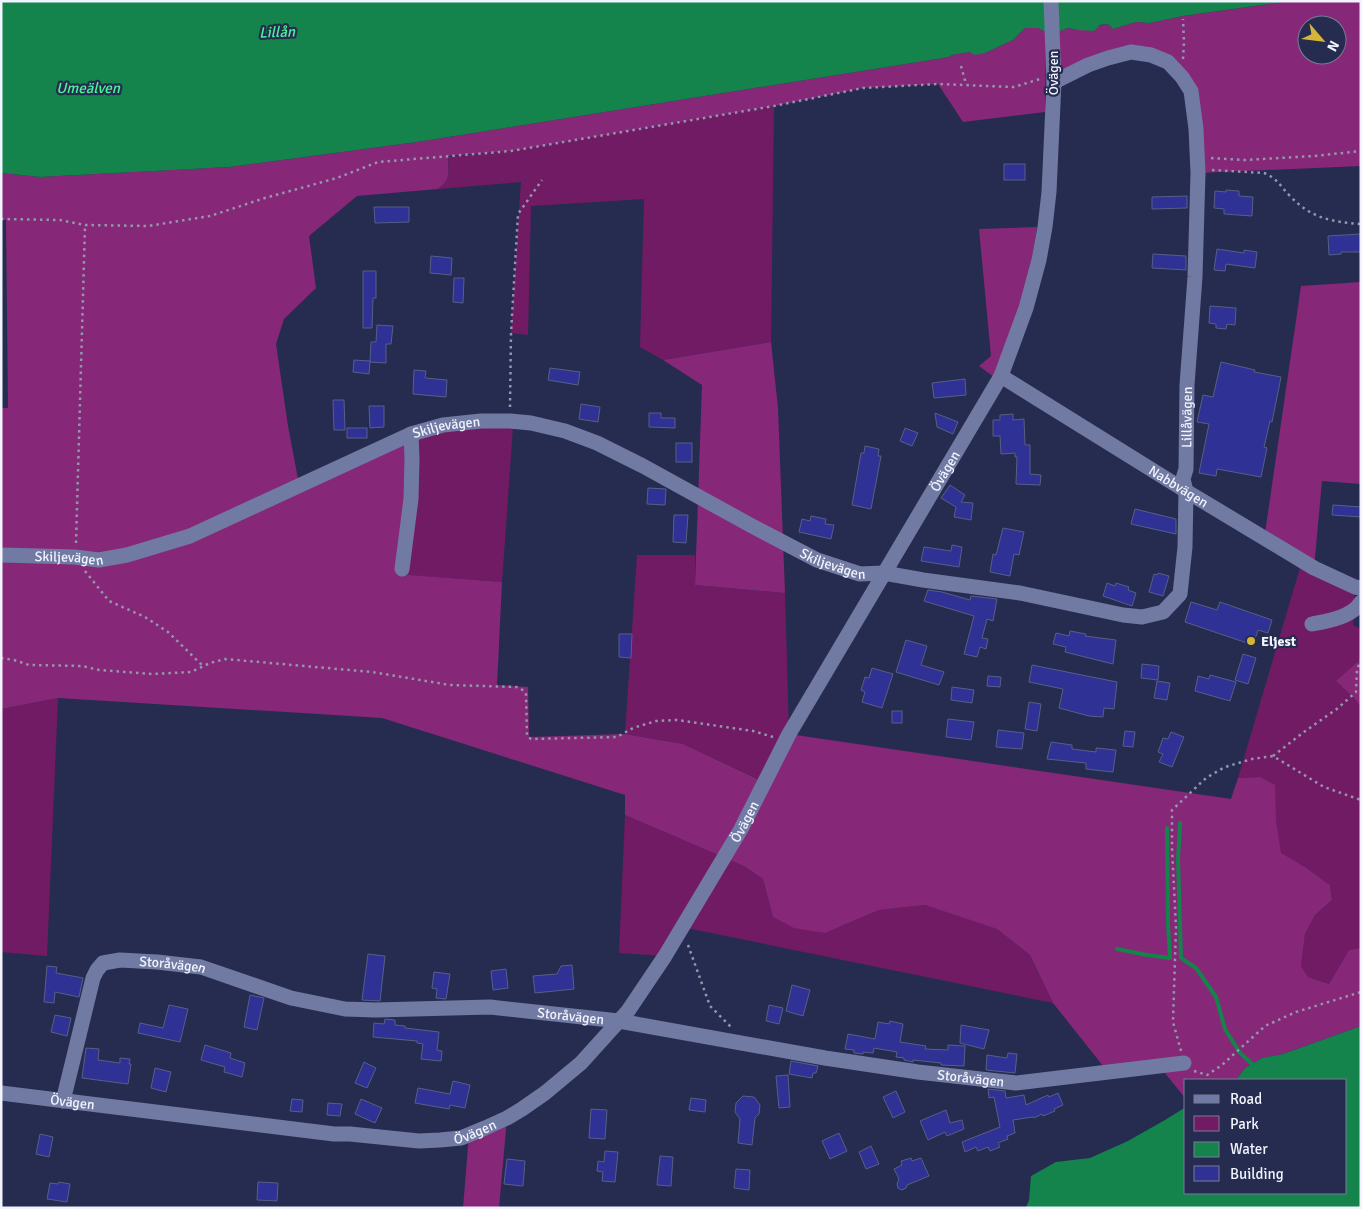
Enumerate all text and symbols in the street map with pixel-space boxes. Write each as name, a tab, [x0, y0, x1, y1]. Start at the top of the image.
north arrow	[1297, 15, 1347, 65]
water label: Lillån	[259, 22, 296, 42]
text: N	[1323, 38, 1343, 54]
street label: Övägen	[1045, 51, 1062, 95]
water label: Umeälven	[56, 79, 121, 97]
street label: Lillåvägen	[1178, 387, 1195, 448]
street label: Skiljevägen	[410, 413, 481, 442]
street label: Övägen	[926, 447, 963, 495]
street label: Nabbvägen	[1146, 461, 1211, 511]
street label: Skiljevägen	[797, 544, 866, 583]
street label: Skiljevägen	[34, 547, 105, 569]
place label: Eljest	[1261, 633, 1297, 650]
marker: Eljest	[1245, 635, 1257, 647]
street label: Övägen	[726, 798, 762, 846]
street label: Storåvägen	[139, 953, 209, 977]
street label: Storåvägen	[536, 1004, 605, 1028]
street label: Storåvägen	[936, 1066, 1005, 1090]
legend	[1184, 1079, 1347, 1194]
text: Road	[1230, 1090, 1262, 1108]
street label: Övägen	[49, 1091, 96, 1113]
text: Park	[1230, 1115, 1259, 1133]
street label: Övägen	[453, 1116, 499, 1147]
text: Water	[1230, 1140, 1268, 1158]
text: Building	[1230, 1165, 1284, 1183]

